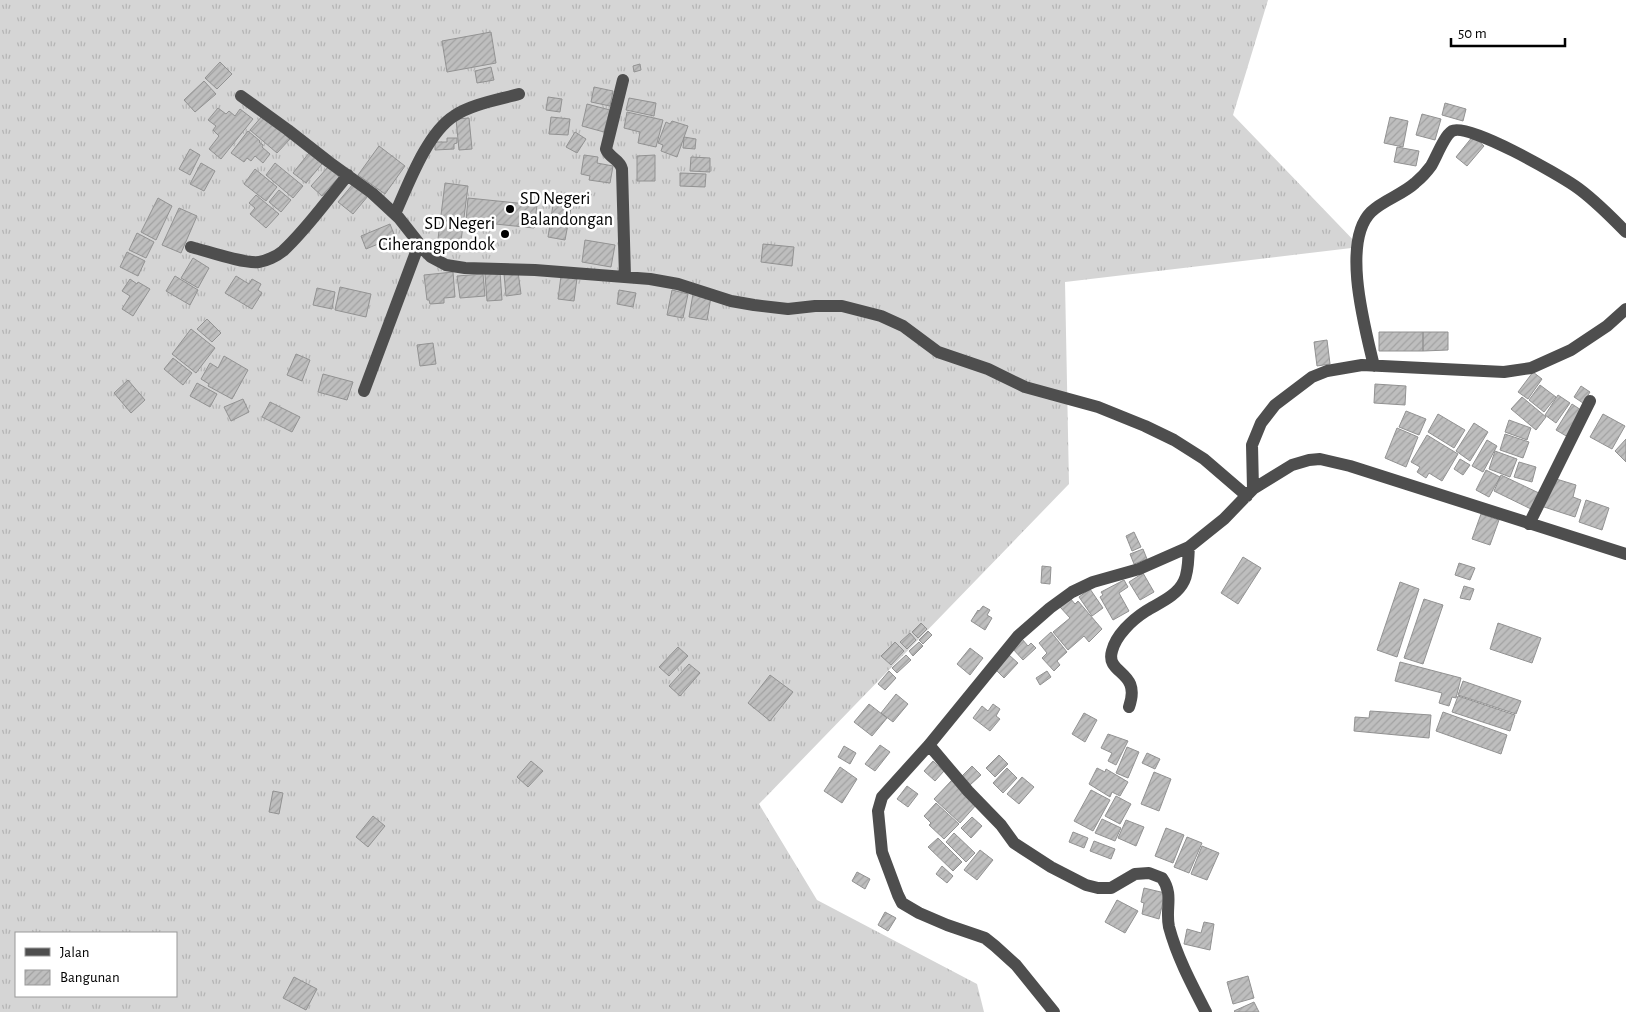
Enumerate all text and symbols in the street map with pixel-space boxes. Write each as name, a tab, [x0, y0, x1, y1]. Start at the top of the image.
scale bar	[1451, 15, 1565, 47]
text: 50 m	[1458, 26, 1487, 41]
place label: SD Negeri Balandongan	[520, 190, 613, 229]
marker: SD Negeri Balandongan	[504, 203, 516, 215]
place label: SD Negeri Ciherangpondok	[378, 215, 496, 254]
marker: SD Negeri Ciherangpondok	[499, 228, 511, 240]
legend	[15, 932, 178, 997]
text: Jalan	[60, 945, 90, 960]
text: Bangunan	[60, 970, 120, 985]

